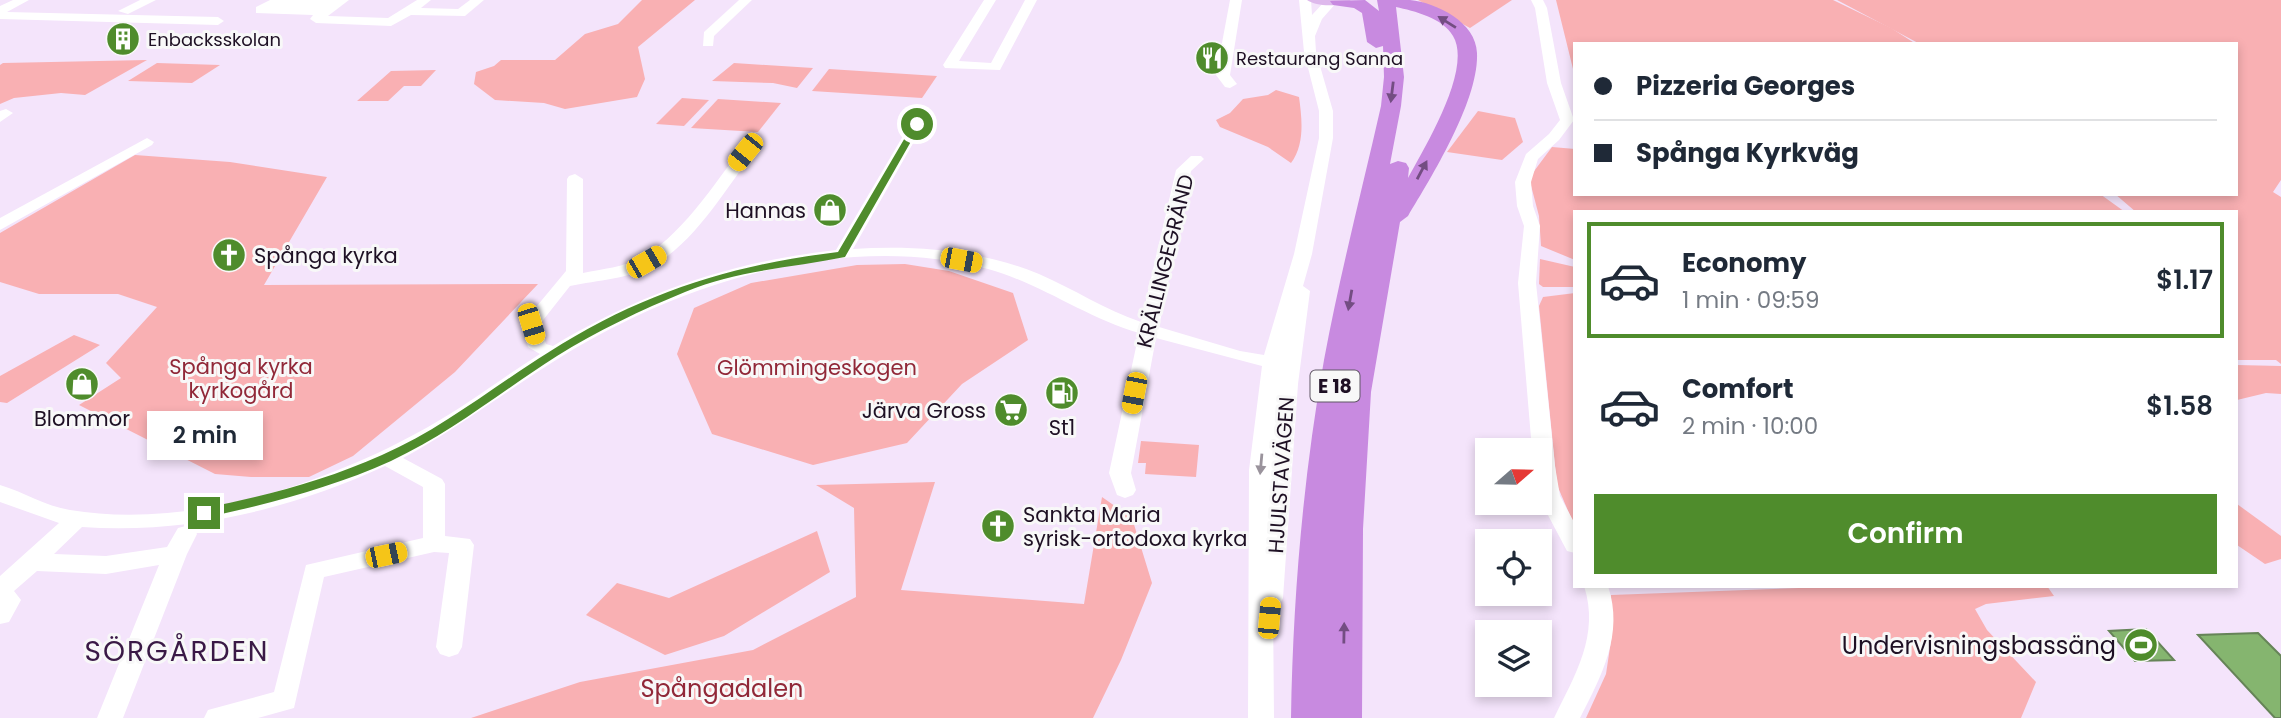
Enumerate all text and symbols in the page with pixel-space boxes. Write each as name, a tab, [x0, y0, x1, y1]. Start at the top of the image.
one-way arrow	[1437, 16, 1456, 29]
building icon: Enbacksskolan	[104, 20, 142, 58]
place label: Enbacksskolan	[148, 27, 281, 52]
restaurant icon: Restaurang Sanna	[1193, 39, 1231, 77]
place label: Restaurang Sanna	[1236, 46, 1403, 71]
text: Pizzeria Georges	[1636, 68, 1855, 104]
one-way arrow	[1387, 81, 1398, 103]
route start	[901, 108, 933, 140]
car	[724, 129, 767, 175]
text: Spånga Kyrkväg	[1636, 135, 1859, 171]
one-way arrow	[1416, 160, 1427, 180]
street label: KRÄLLINGEGRÄND	[1129, 171, 1201, 351]
shop icon: Hannas	[811, 191, 849, 229]
place label: Hannas	[725, 196, 806, 225]
church icon: Spånga kyrka	[210, 236, 248, 274]
place label: Spånga kyrka	[254, 241, 398, 270]
car	[623, 242, 670, 282]
text: Economy	[1682, 245, 1806, 281]
car	[939, 246, 984, 274]
icon: car	[1598, 249, 1661, 312]
text: $1.17	[2156, 262, 2213, 298]
text: 1 min · 09:59	[1682, 284, 1820, 316]
one-way arrow	[1344, 289, 1355, 311]
car	[515, 301, 548, 347]
park label: Spånga kyrka kyrkogård	[169, 352, 313, 405]
park label: Glömmingeskogen	[717, 353, 917, 382]
shop icon: Blommor	[63, 365, 101, 403]
car	[1120, 370, 1149, 416]
road number: E 18	[1310, 370, 1360, 402]
text: Comfort	[1682, 371, 1794, 407]
fuel station icon: St1	[1043, 374, 1081, 412]
icon: car	[1598, 375, 1661, 438]
text: $1.58	[2146, 388, 2213, 424]
supermarket icon: Järva Gross	[992, 391, 1030, 429]
place label: Järva Gross	[862, 396, 986, 425]
street label: HJULSTAVÄGEN	[1261, 396, 1301, 554]
place label: Blommor	[34, 404, 130, 433]
text: 2 min · 10:00	[1682, 410, 1818, 442]
callout: 2 min	[146, 412, 262, 461]
place label: St1	[1049, 413, 1075, 442]
text: 2 min	[173, 419, 237, 451]
north arrow	[1475, 438, 1552, 514]
map controls	[1475, 438, 1552, 697]
one-way arrow	[1255, 453, 1266, 475]
button: Confirm	[1594, 494, 2217, 574]
route end	[188, 497, 220, 529]
place label: Sankta Maria syrisk-ortodoxa kyrka	[1023, 500, 1247, 553]
church icon: Sankta Maria syrisk-ortodoxa kyrka	[979, 507, 1017, 545]
button: locate	[1475, 529, 1552, 606]
car	[364, 540, 409, 570]
car	[1257, 596, 1282, 640]
button: layers	[1475, 620, 1552, 697]
one-way arrow	[1338, 622, 1349, 644]
sports icon: Undervisningsbassäng	[2122, 626, 2160, 664]
place label: Undervisningsbassäng	[1842, 629, 2116, 662]
district label: SÖRGÅRDEN	[85, 632, 270, 671]
park label: Spångadalen	[641, 672, 803, 705]

